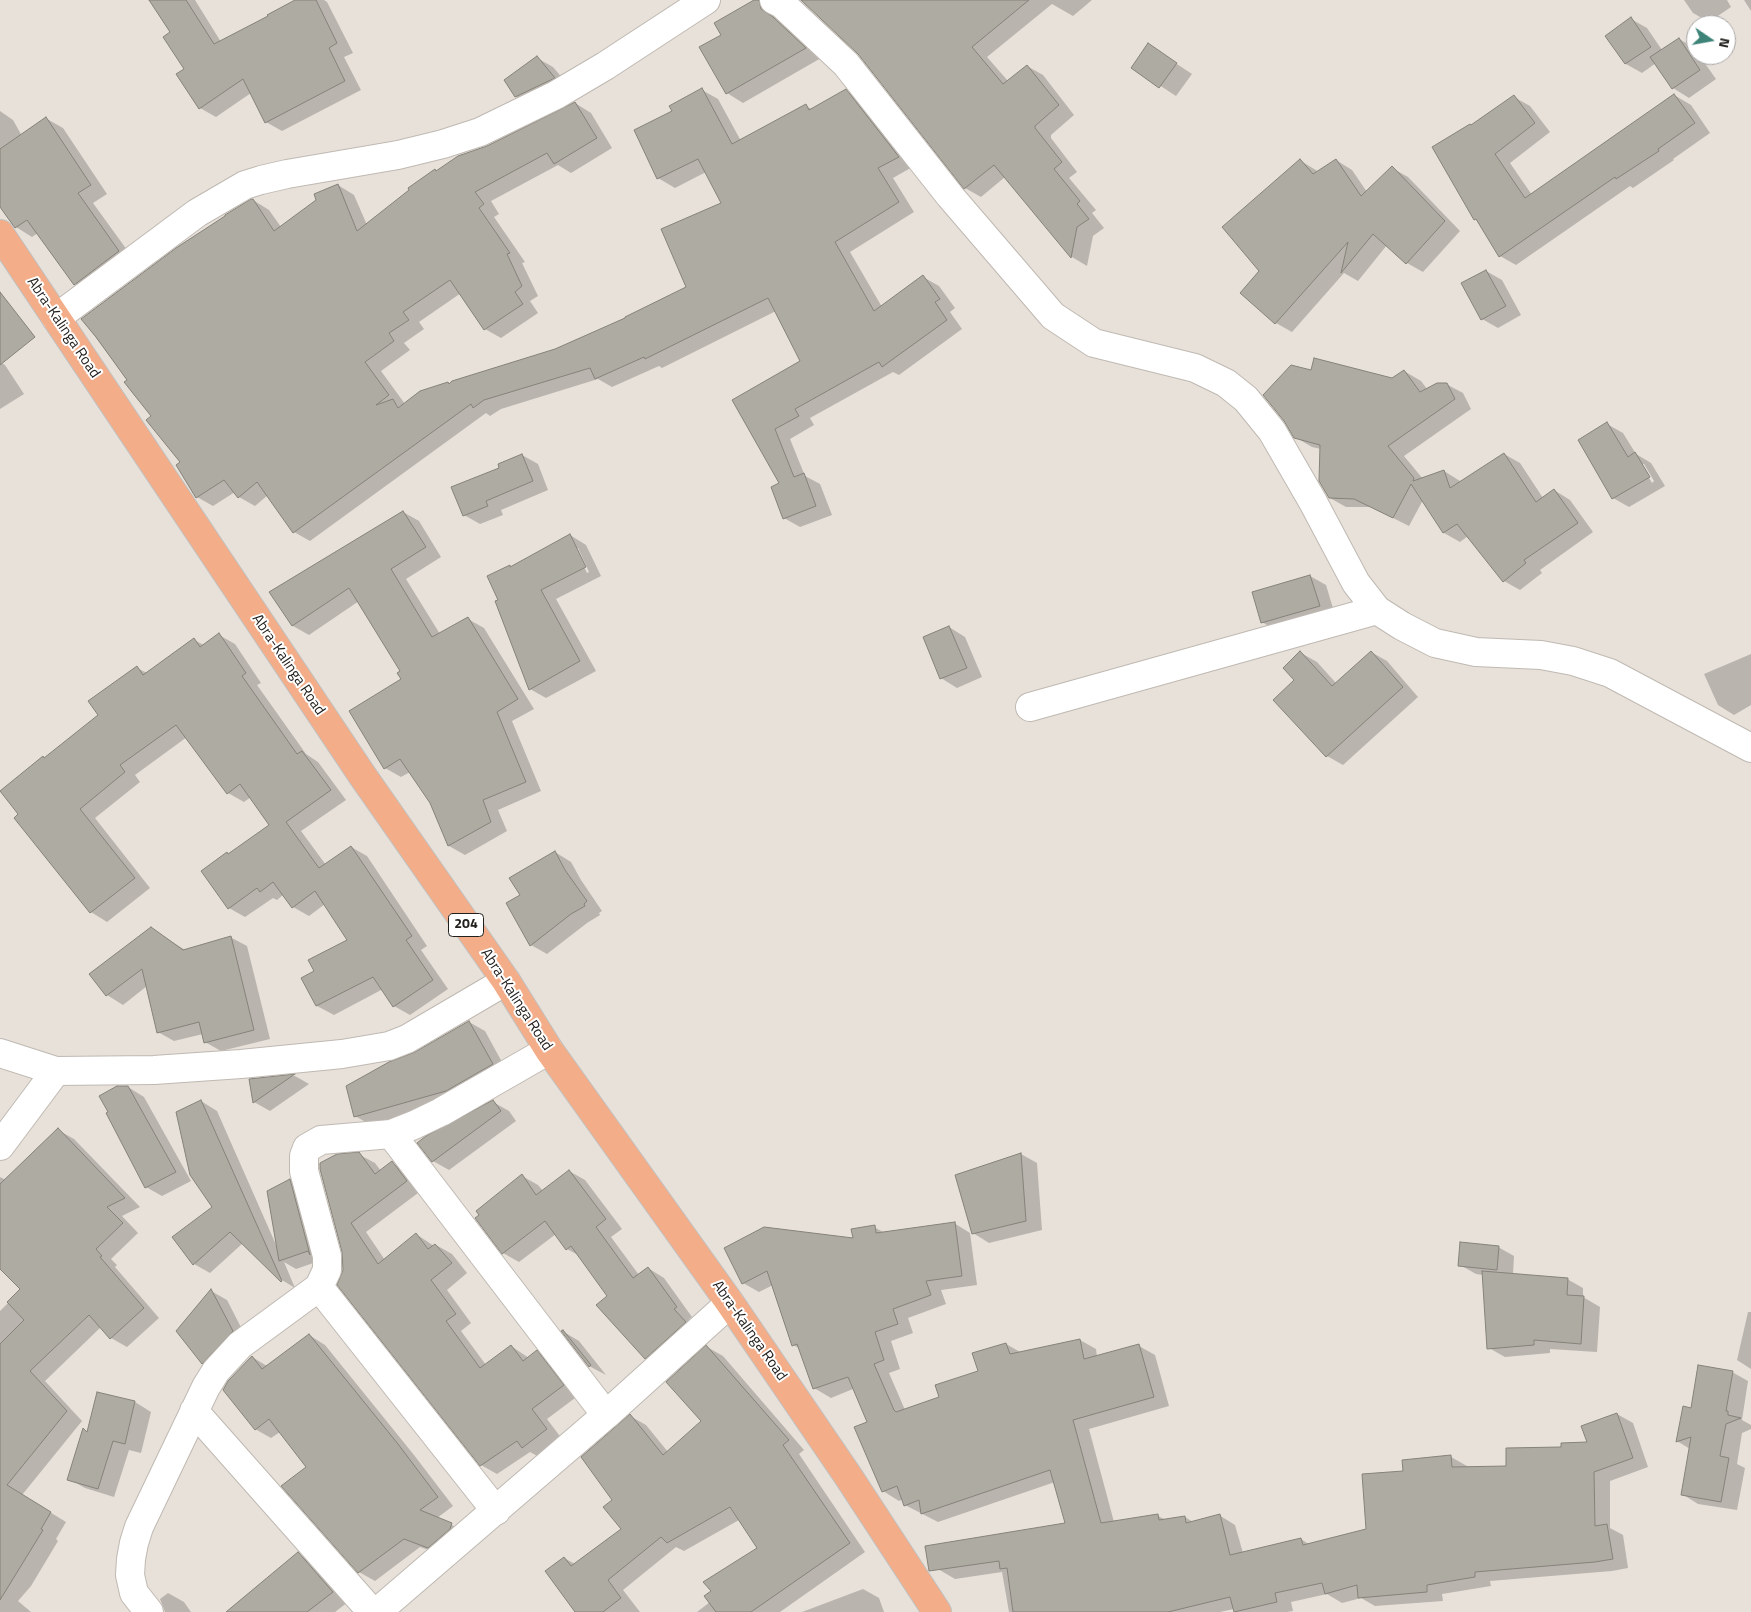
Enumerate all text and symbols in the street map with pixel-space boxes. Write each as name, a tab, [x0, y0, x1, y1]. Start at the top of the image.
north arrow	[1686, 15, 1736, 65]
text: N	[1714, 36, 1736, 50]
street label: Abra-Kalinga Road	[23, 274, 103, 382]
street label: Abra-Kalinga Road	[248, 611, 328, 719]
road number: 204	[448, 914, 484, 936]
street label: Abra-Kalinga Road	[476, 946, 556, 1054]
street label: Abra-Kalinga Road	[708, 1278, 790, 1384]

